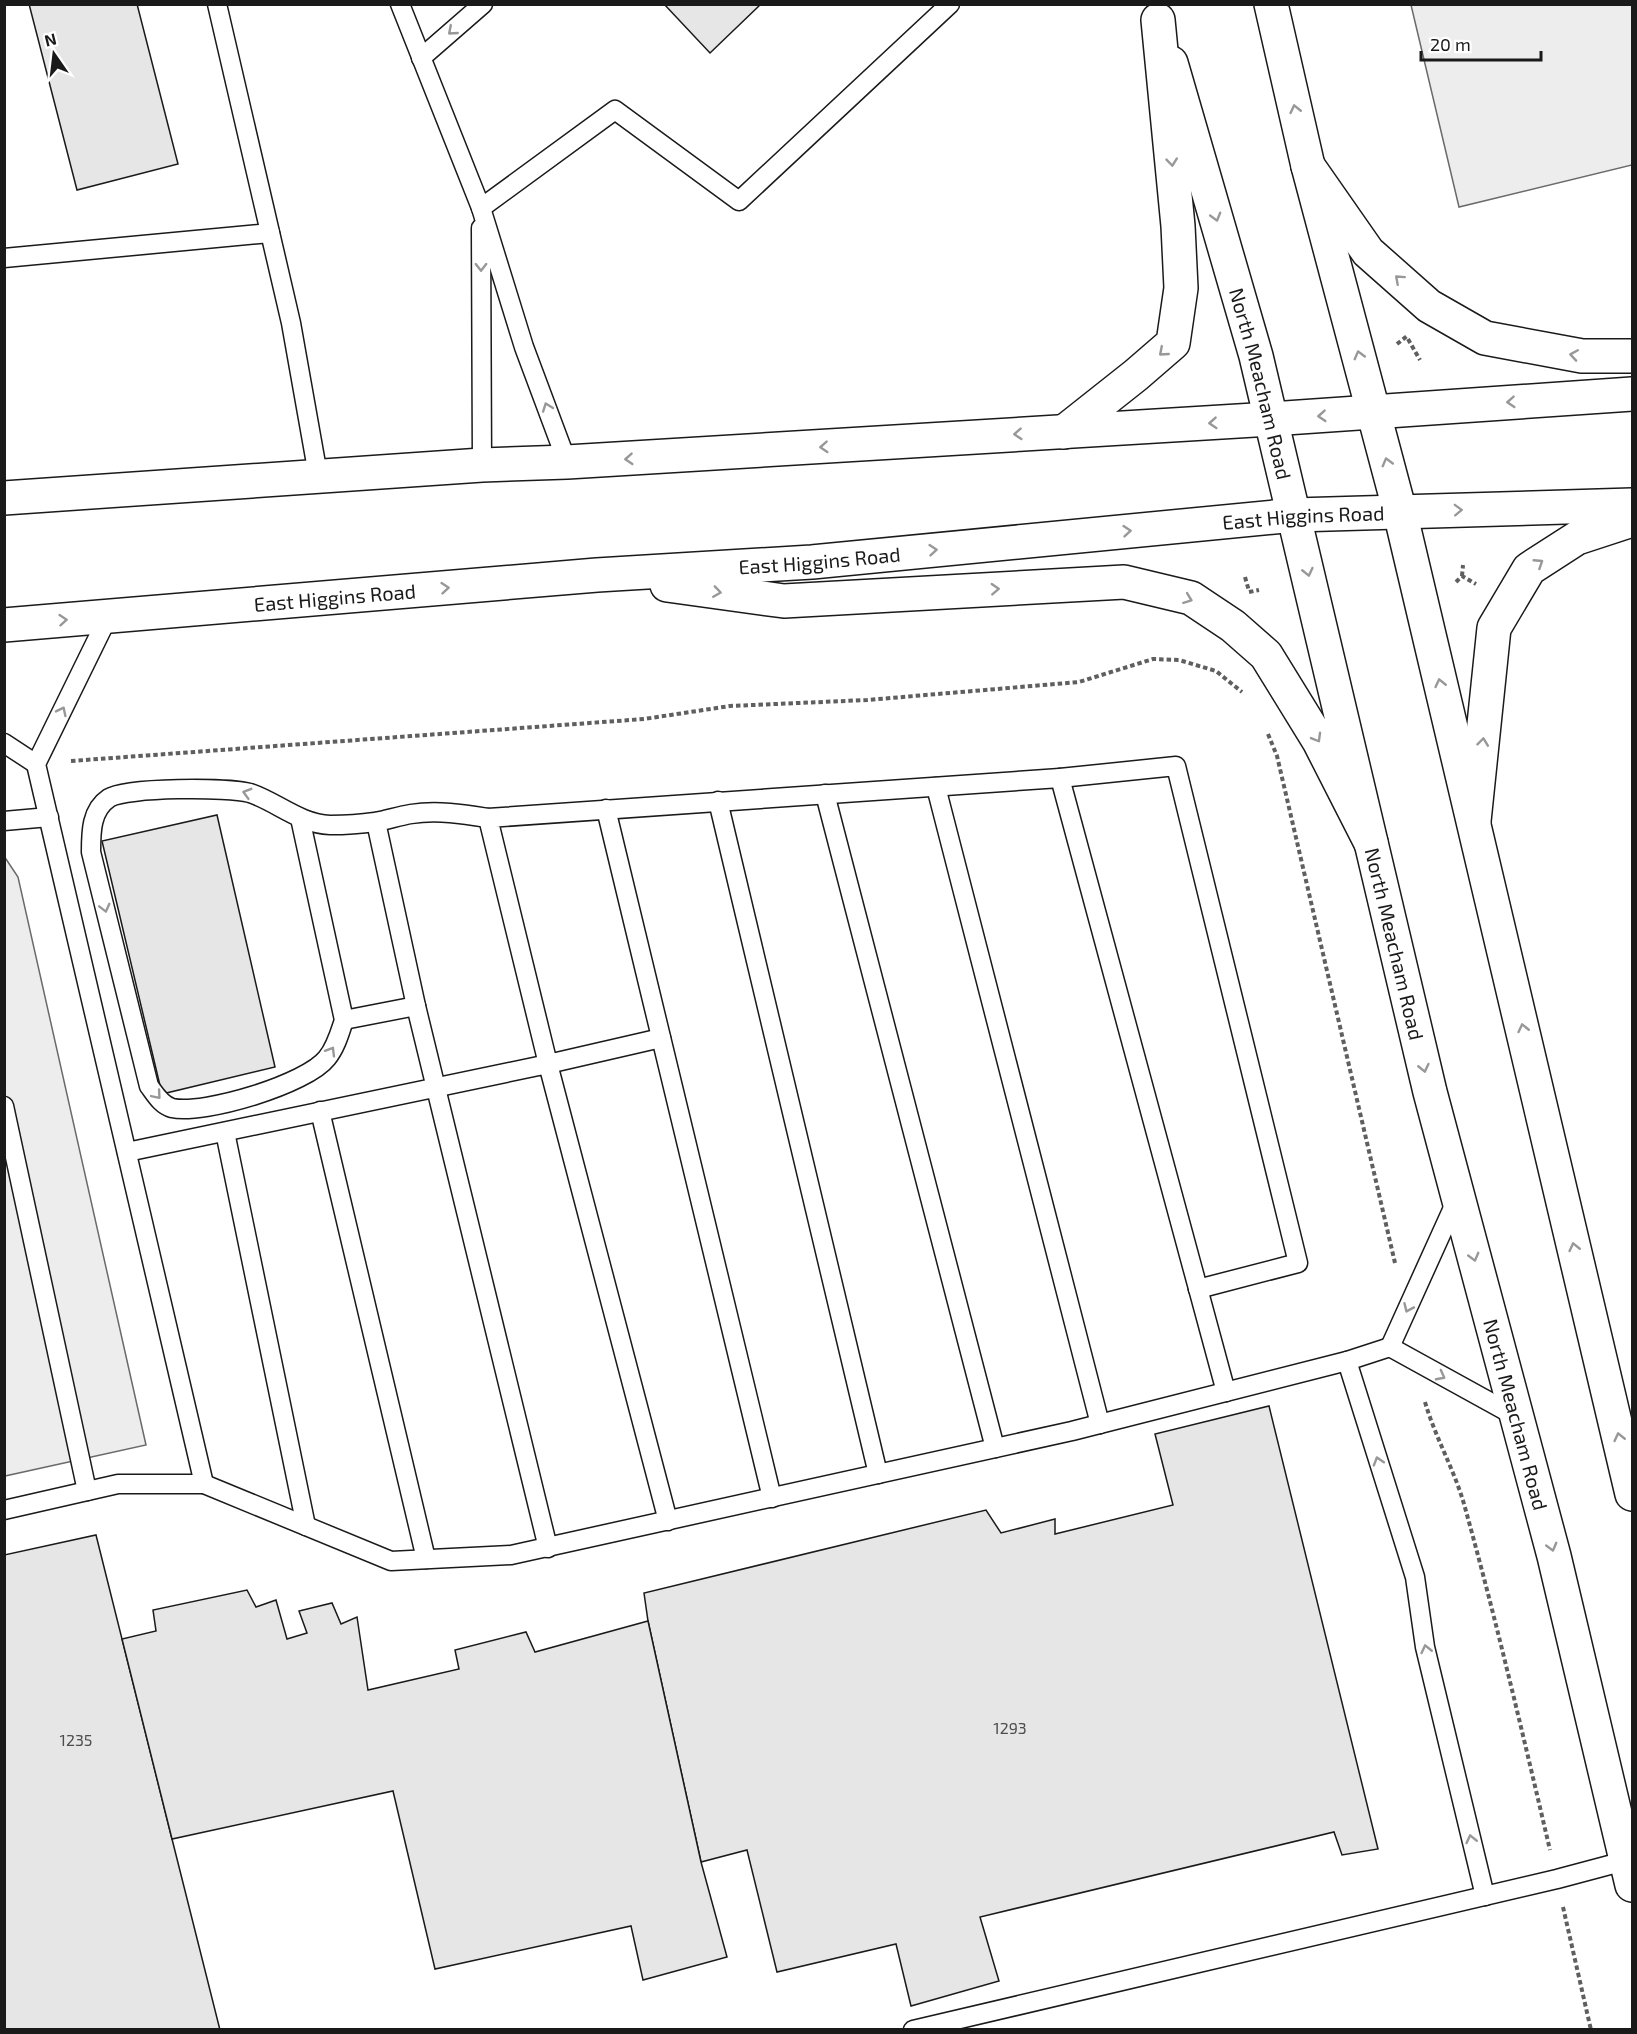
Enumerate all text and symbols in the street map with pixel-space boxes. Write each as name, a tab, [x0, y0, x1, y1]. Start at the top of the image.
north arrow	[24, 24, 84, 84]
one-way arrow	[448, 24, 459, 35]
scale bar	[1421, 24, 1541, 62]
text: N	[42, 28, 58, 50]
text: 20 m	[1430, 33, 1471, 55]
one-way arrow	[1289, 105, 1302, 115]
one-way arrow	[1165, 157, 1178, 167]
one-way arrow	[1209, 211, 1221, 222]
one-way arrow	[475, 262, 487, 271]
one-way arrow	[1396, 275, 1406, 286]
street label: North Meacham Road	[1225, 285, 1297, 482]
one-way arrow	[1159, 344, 1170, 355]
one-way arrow	[1570, 349, 1579, 361]
one-way arrow	[1354, 350, 1366, 361]
one-way arrow	[1507, 395, 1516, 408]
one-way arrow	[541, 403, 554, 413]
one-way arrow	[1318, 409, 1327, 422]
one-way arrow	[1208, 416, 1218, 429]
one-way arrow	[1014, 428, 1023, 441]
one-way arrow	[819, 440, 828, 453]
one-way arrow	[625, 452, 634, 465]
one-way arrow	[1381, 457, 1394, 467]
street label: East Higgins Road	[1221, 500, 1385, 534]
one-way arrow	[1454, 504, 1463, 517]
one-way arrow	[1122, 525, 1132, 538]
street label: East Higgins Road	[738, 541, 901, 578]
one-way arrow	[928, 544, 937, 557]
one-way arrow	[1532, 559, 1543, 570]
one-way arrow	[1301, 567, 1314, 577]
street label: East Higgins Road	[253, 578, 417, 616]
one-way arrow	[441, 581, 450, 594]
one-way arrow	[991, 583, 1000, 596]
one-way arrow	[713, 585, 722, 597]
one-way arrow	[1182, 591, 1192, 604]
one-way arrow	[58, 614, 67, 627]
one-way arrow	[1435, 678, 1448, 688]
one-way arrow	[54, 707, 66, 718]
one-way arrow	[1310, 732, 1321, 743]
one-way arrow	[1476, 738, 1489, 747]
one-way arrow	[242, 788, 253, 800]
street label: North Meacham Road	[1361, 845, 1429, 1042]
one-way arrow	[98, 903, 111, 913]
one-way arrow	[1517, 1023, 1530, 1033]
one-way arrow	[323, 1047, 335, 1057]
one-way arrow	[1417, 1063, 1430, 1073]
one-way arrow	[150, 1088, 161, 1099]
one-way arrow	[1569, 1242, 1582, 1252]
one-way arrow	[1467, 1251, 1479, 1262]
one-way arrow	[1403, 1301, 1415, 1312]
street label: North Meacham Road	[1479, 1316, 1553, 1513]
one-way arrow	[1435, 1369, 1446, 1380]
one-way arrow	[1613, 1432, 1626, 1442]
one-way arrow	[1373, 1456, 1386, 1467]
one-way arrow	[1545, 1541, 1557, 1552]
one-way arrow	[1420, 1644, 1433, 1654]
house number: 1293	[993, 1718, 1027, 1737]
house number: 1235	[60, 1730, 92, 1749]
one-way arrow	[1465, 1834, 1478, 1844]

